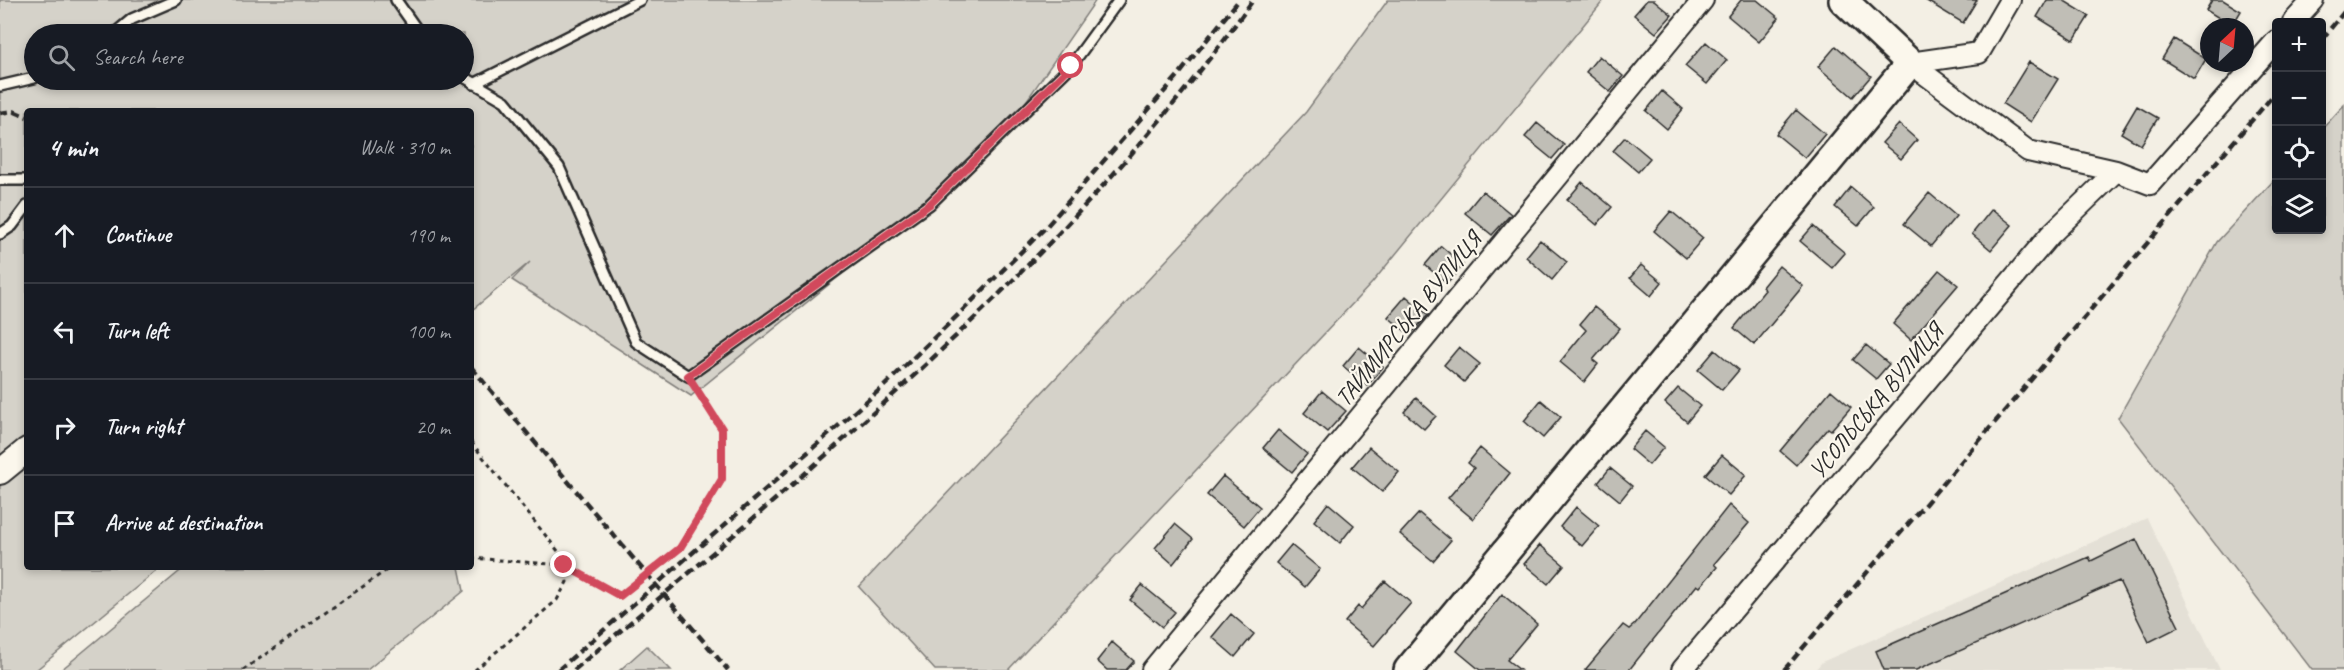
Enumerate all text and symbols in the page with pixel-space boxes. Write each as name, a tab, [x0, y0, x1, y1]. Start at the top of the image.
north arrow	[2200, 18, 2254, 72]
map controls	[2272, 18, 2326, 234]
button: +	[2272, 18, 2326, 72]
search box	[24, 24, 474, 90]
icon: search	[45, 41, 78, 74]
text: Search here	[93, 43, 183, 71]
route start	[1057, 52, 1083, 78]
button: −	[2272, 72, 2326, 126]
button: locate	[2272, 126, 2326, 180]
text: 4 min	[48, 131, 98, 164]
text: Walk · 310 m	[360, 135, 450, 160]
button: layers	[2272, 180, 2326, 234]
icon: ahead	[48, 219, 81, 252]
text: Continue	[105, 221, 171, 249]
text: 190 m	[407, 223, 450, 248]
street label: ТАЙМИРСЬКА ВУЛИЦЯ	[1328, 223, 1490, 412]
icon: left	[48, 315, 81, 348]
street label: УСОЛЬСЬКА ВУЛИЦЯ	[1802, 315, 1952, 485]
text: Turn left	[105, 317, 169, 345]
text: 100 m	[407, 319, 450, 344]
icon: right	[48, 411, 81, 444]
text: Turn right	[105, 413, 182, 441]
text: 20 m	[416, 415, 450, 440]
icon: arrive	[48, 507, 81, 540]
text: Arrive at destination	[105, 509, 262, 537]
route end	[550, 551, 576, 577]

